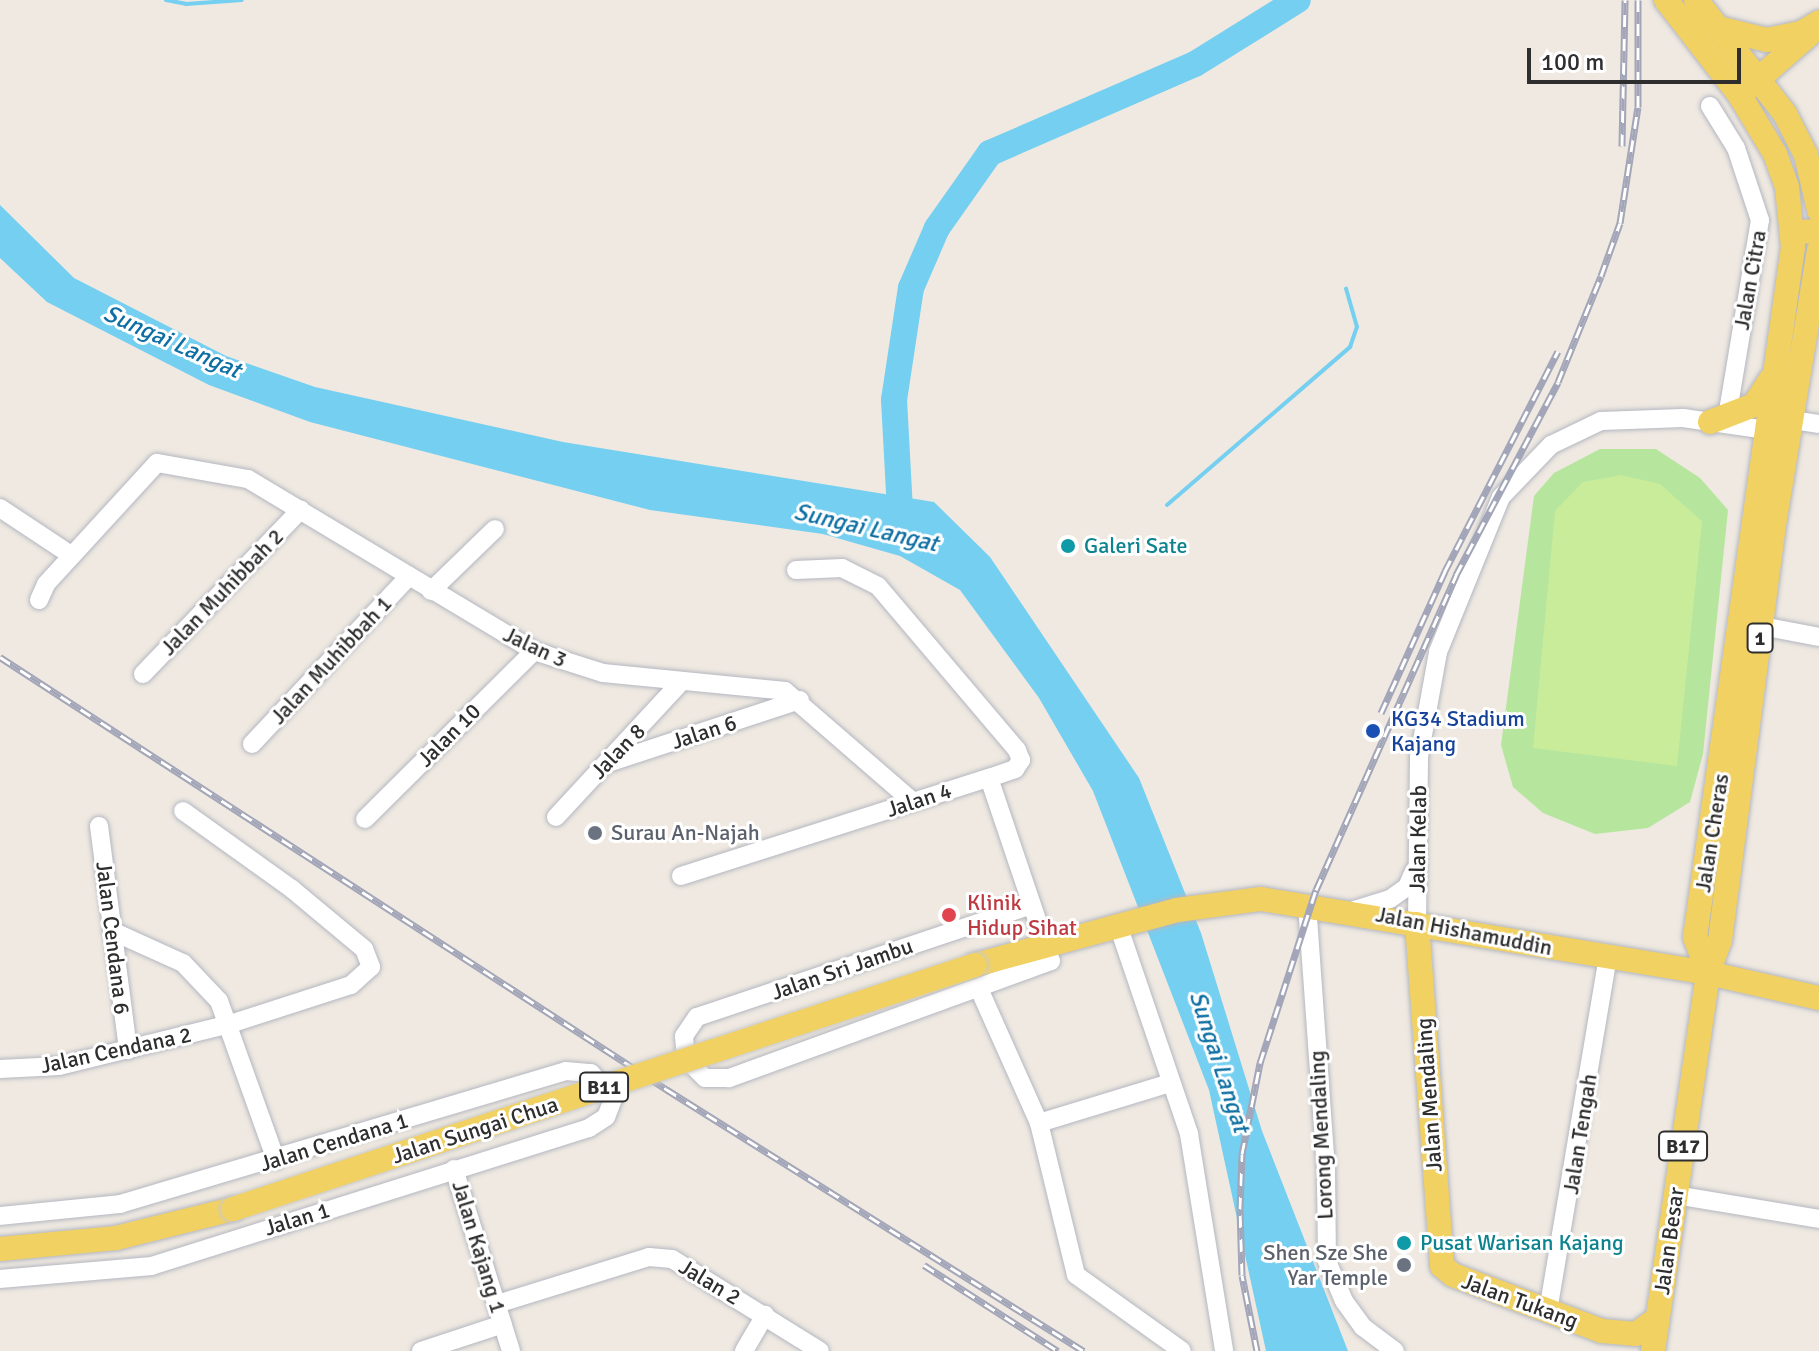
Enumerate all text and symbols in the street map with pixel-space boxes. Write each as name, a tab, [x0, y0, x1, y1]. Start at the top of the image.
scale bar	[1531, 32, 1745, 82]
text: 100 m	[1541, 47, 1604, 77]
street label: Jalan Citra	[1728, 228, 1772, 332]
water label: Sungai Langat	[99, 299, 245, 385]
water label: Sungai Langat	[791, 497, 941, 559]
street label: Jalan Muhibbah 2	[155, 523, 289, 661]
place label: Galeri Sate	[1084, 533, 1187, 559]
marker: Galeri Sate	[1059, 537, 1077, 555]
street label: Jalan Muhibbah 1	[265, 590, 397, 730]
street label: Jalan 3	[499, 621, 571, 673]
road number: 1	[1746, 622, 1774, 654]
street label: Jalan 10	[412, 698, 486, 772]
place label: KG34 Stadium Kajang	[1391, 705, 1525, 756]
street label: Jalan 6	[668, 709, 740, 755]
street label: Jalan 8	[585, 718, 651, 784]
marker: KG34 Stadium Kajang	[1362, 720, 1384, 742]
street label: Jalan Cheras	[1690, 772, 1734, 894]
street label: Jalan 4	[883, 777, 955, 823]
street label: Jalan Kelab	[1404, 785, 1432, 893]
place label: Surau An-Najah	[611, 820, 760, 846]
marker: Surau An-Najah	[586, 824, 604, 842]
street label: Jalan Cendana 6	[91, 860, 135, 1016]
place label: Klinik Hidup Sihat	[967, 889, 1077, 940]
street label: Jalan Hishamuddin	[1373, 901, 1555, 961]
marker: Klinik Hidup Sihat	[938, 904, 960, 926]
street label: Jalan Sri Jambu	[768, 932, 916, 1006]
water label: Sungai Langat	[1183, 988, 1255, 1136]
street label: Jalan Mendaling	[1410, 1017, 1448, 1173]
street label: Jalan Cendana 2	[38, 1021, 194, 1079]
street label: Lorong Mendaling	[1303, 1050, 1339, 1220]
road number: B11	[578, 1071, 630, 1103]
street label: Jalan Tengah	[1557, 1072, 1603, 1196]
street label: Jalan Sungai Chua	[389, 1091, 561, 1169]
street label: Jalan Cendana 1	[257, 1107, 411, 1177]
road number: B17	[1657, 1130, 1709, 1162]
street label: Jalan Kajang 1	[446, 1178, 512, 1316]
street label: Jalan Besar	[1648, 1186, 1690, 1296]
street label: Jalan 1	[261, 1197, 333, 1241]
place label: Pusat Warisan Kajang	[1420, 1230, 1624, 1256]
marker: Pusat Warisan Kajang	[1395, 1234, 1413, 1252]
place label: Shen Sze She Yar Temple	[1263, 1239, 1388, 1290]
street label: Jalan 2	[675, 1253, 745, 1311]
marker: Shen Sze She Yar Temple	[1395, 1256, 1413, 1274]
street label: Jalan Tukang	[1458, 1268, 1582, 1334]

